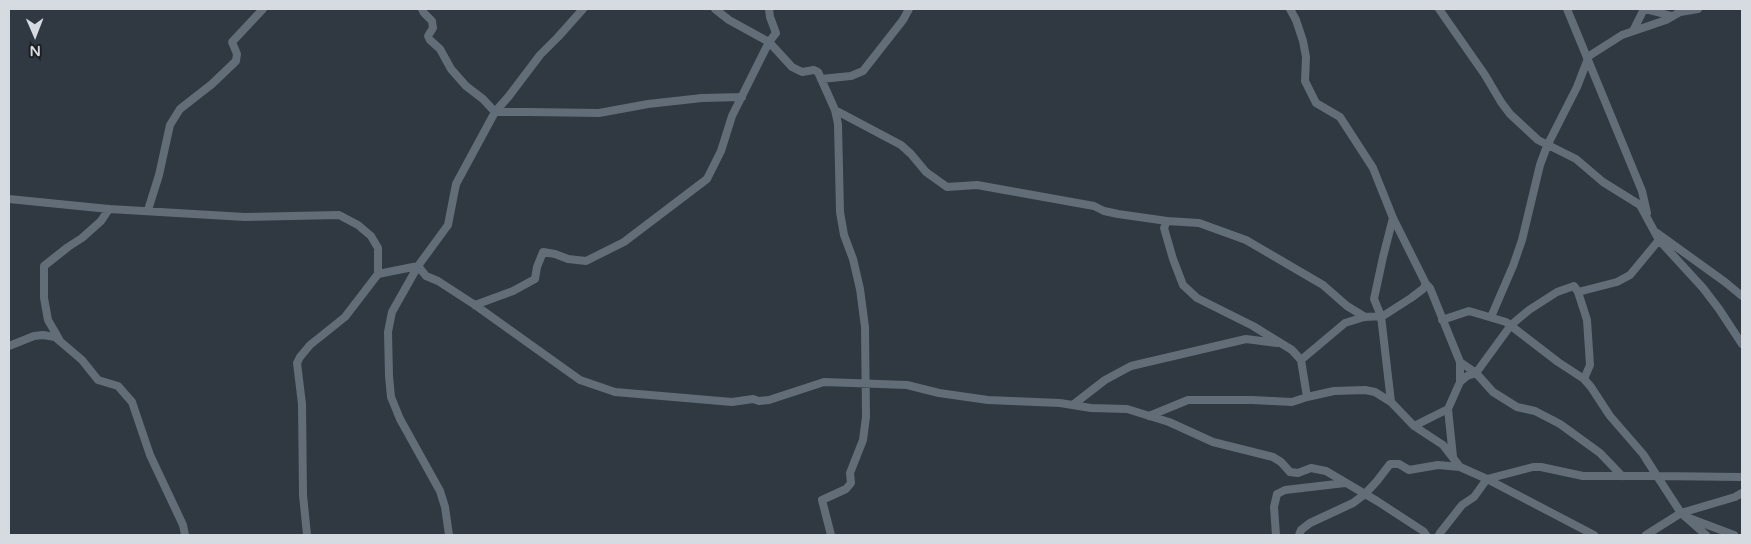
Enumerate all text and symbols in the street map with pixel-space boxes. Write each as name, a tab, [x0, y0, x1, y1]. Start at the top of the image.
north arrow	[10, 10, 60, 60]
text: N	[29, 42, 41, 59]

